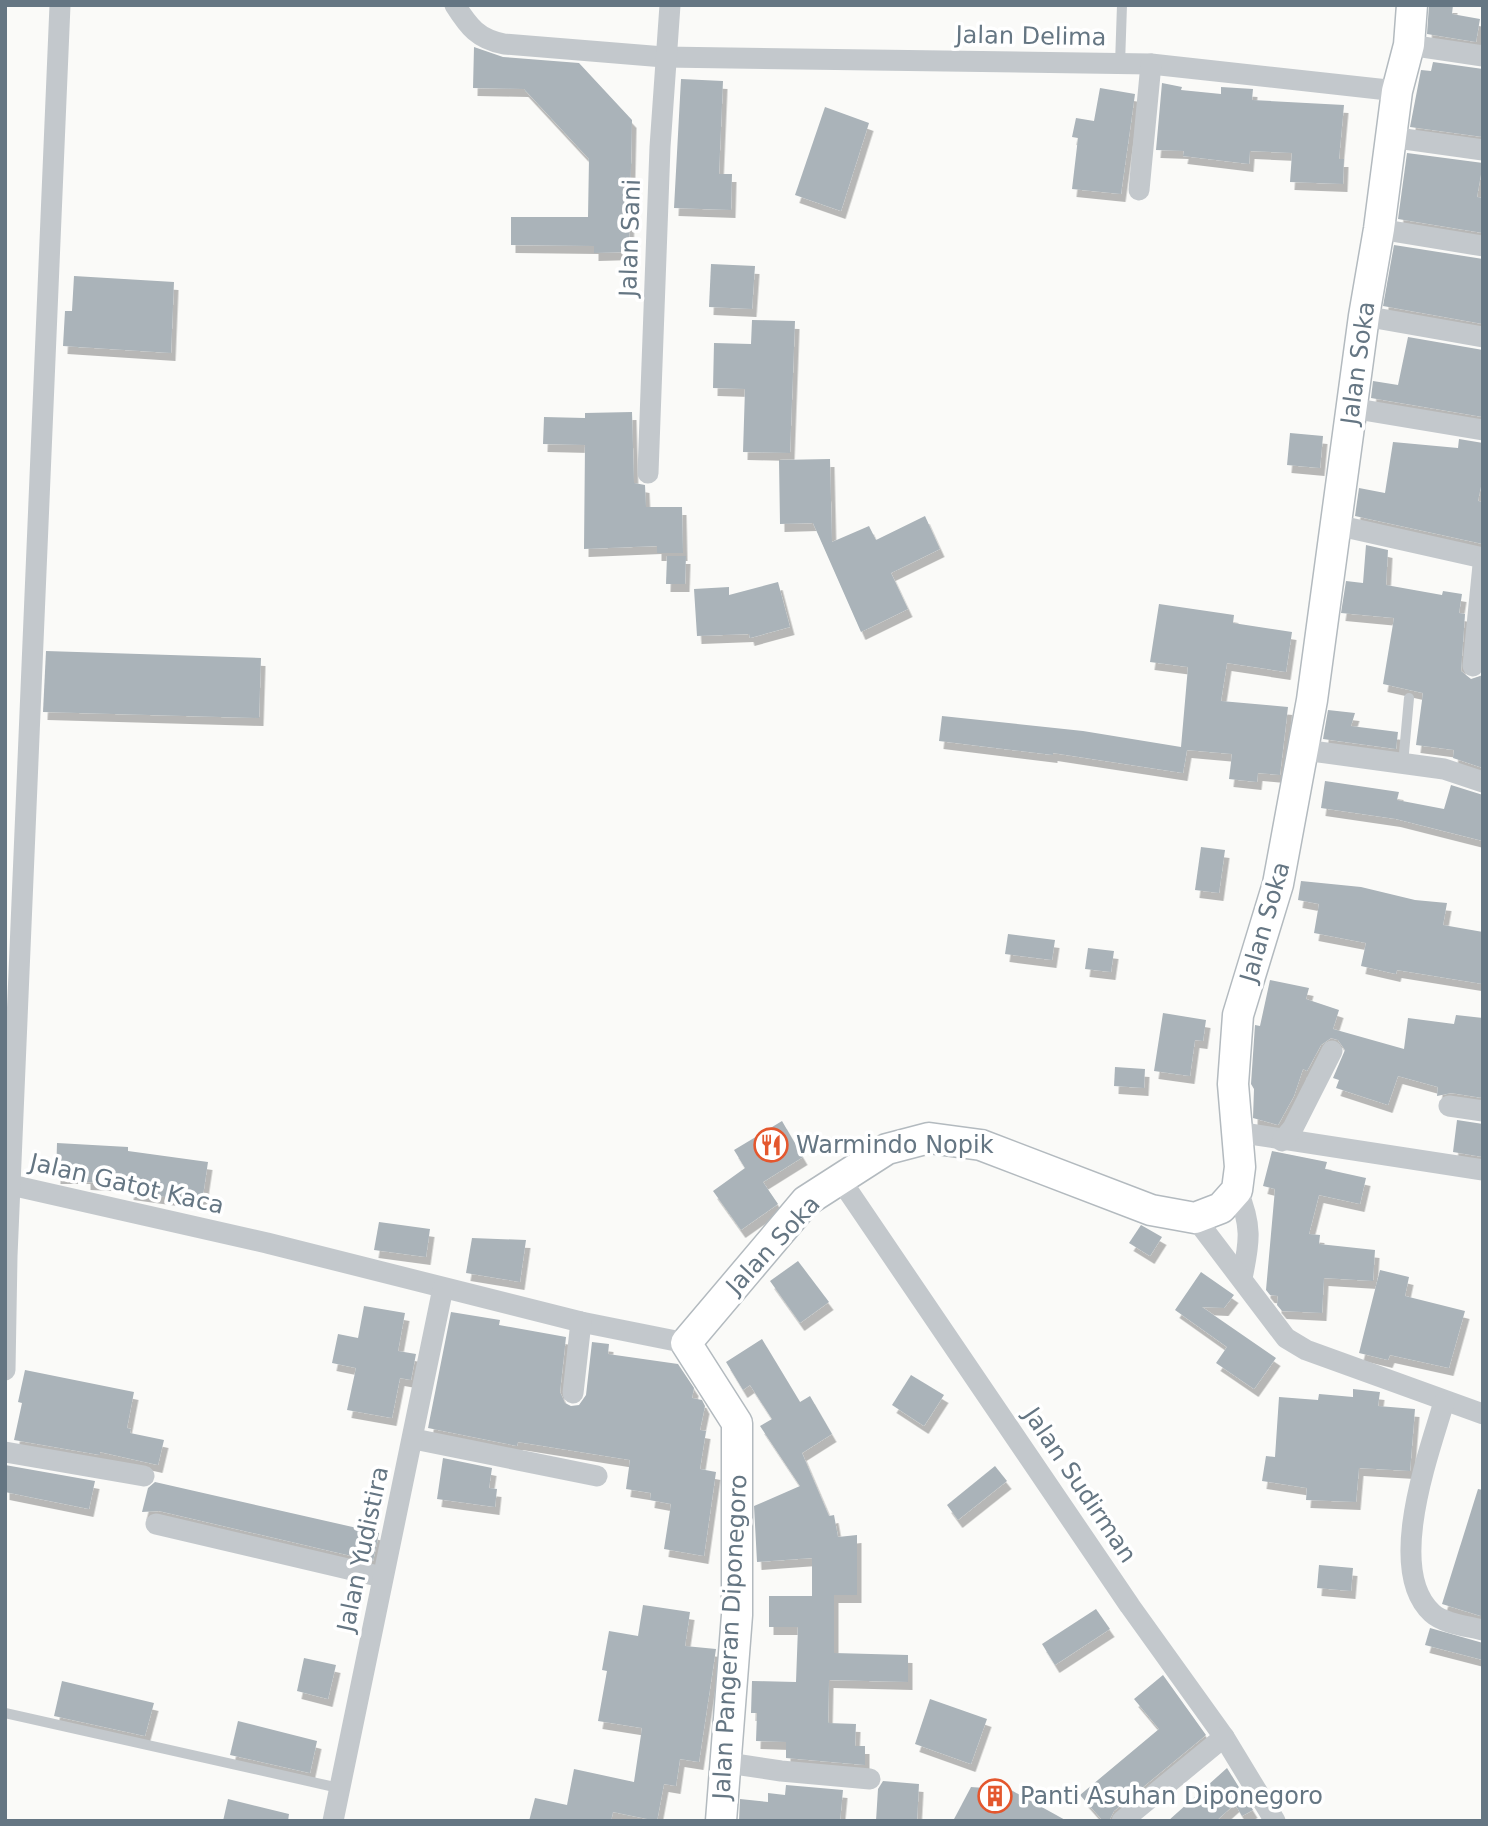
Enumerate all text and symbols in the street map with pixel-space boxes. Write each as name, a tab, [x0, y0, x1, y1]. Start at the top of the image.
street label: Jalan Delima	[953, 21, 1107, 51]
street label: Jalan Sani	[614, 179, 646, 299]
street label: Jalan Soka	[1335, 300, 1381, 428]
street label: Jalan Soka	[1234, 858, 1296, 987]
restaurant icon: Warmindo Nopik	[752, 1126, 790, 1164]
place label: Warmindo Nopik	[796, 1131, 994, 1159]
street label: Jalan Gatot Kaca	[25, 1148, 227, 1220]
street label: Jalan Soka	[719, 1190, 826, 1301]
street label: Jalan Sudirman	[1017, 1400, 1142, 1568]
street label: Jalan Yudistira	[331, 1464, 394, 1636]
street label: Jalan Pangeran Diponegoro	[707, 1474, 753, 1802]
building icon: Panti Asuhan Diponegoro	[976, 1777, 1014, 1815]
place label: Panti Asuhan Diponegoro	[1020, 1782, 1323, 1810]

